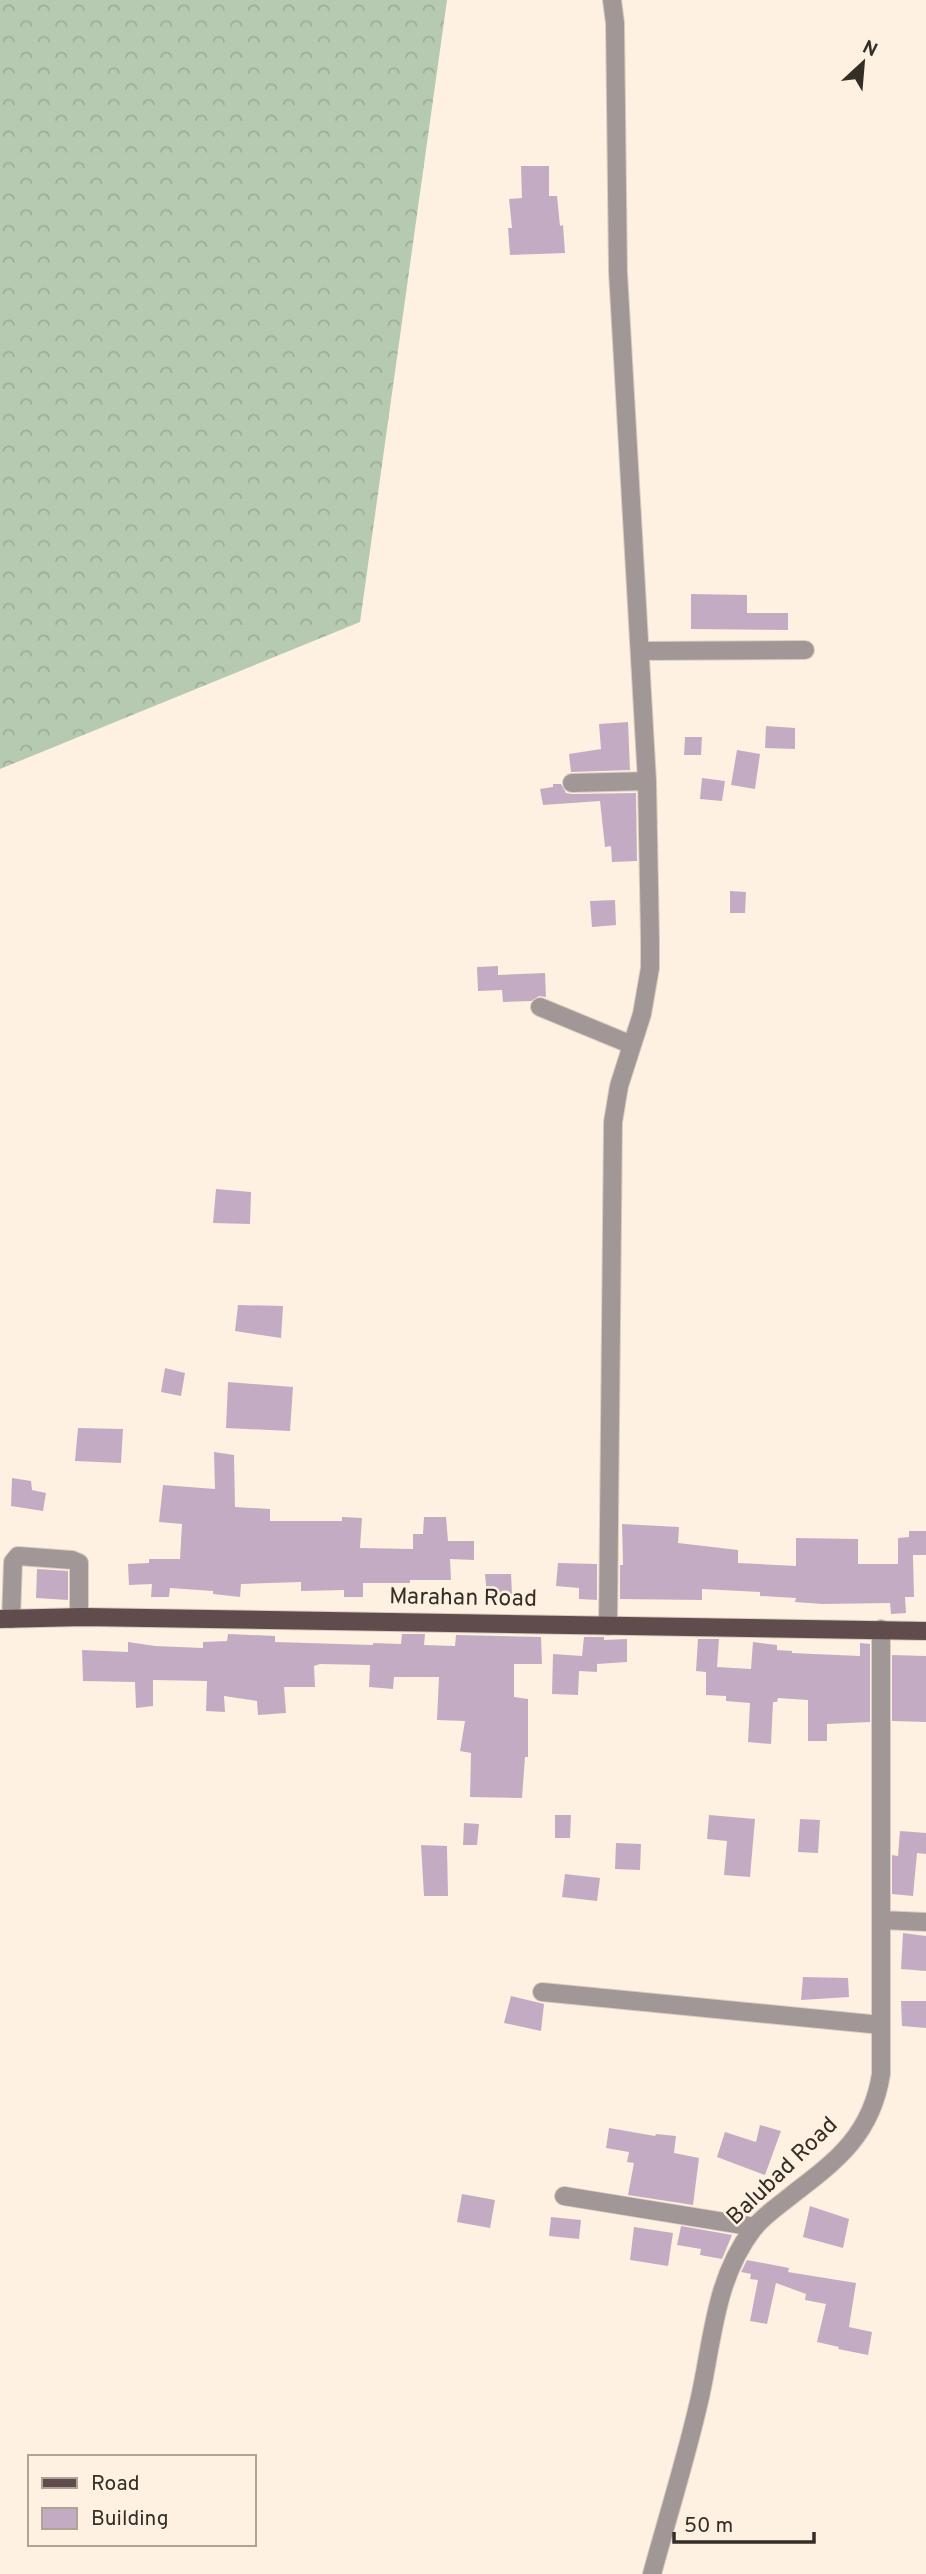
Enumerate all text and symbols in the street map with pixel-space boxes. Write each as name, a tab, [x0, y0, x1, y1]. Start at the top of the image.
north arrow	[828, 28, 898, 98]
text: N	[858, 36, 881, 63]
street label: Marahan Road	[389, 1583, 537, 1615]
street label: Balubad Road	[721, 2112, 845, 2232]
legend	[28, 2455, 256, 2546]
text: Road	[91, 2471, 140, 2498]
scale bar	[674, 2500, 814, 2544]
text: Building	[91, 2506, 169, 2533]
text: 50 m	[684, 2513, 733, 2540]

